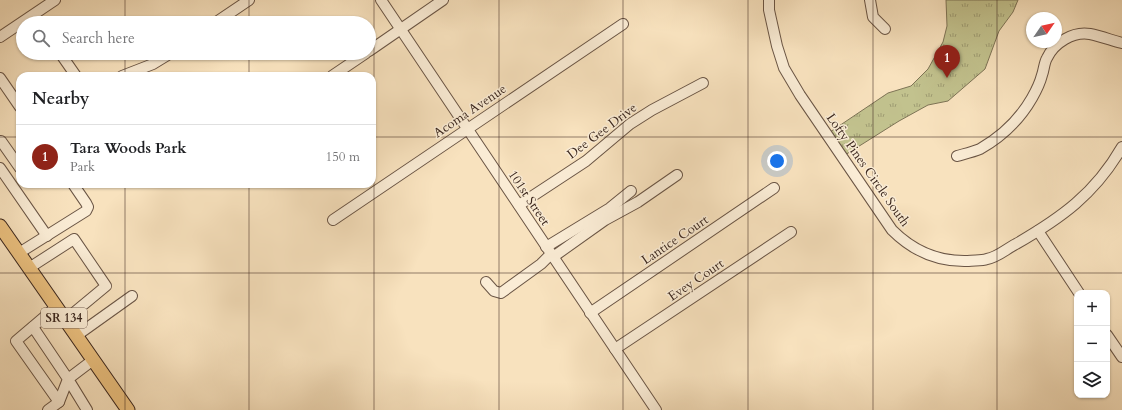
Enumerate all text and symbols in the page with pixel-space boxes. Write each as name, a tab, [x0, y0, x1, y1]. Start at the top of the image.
north arrow	[1026, 12, 1062, 48]
search box	[16, 16, 376, 60]
icon: search	[30, 27, 52, 49]
text: Search here	[62, 28, 135, 48]
pin: 1	[934, 45, 960, 78]
street label: Acoma Avenue	[430, 80, 510, 142]
text: Nearby	[32, 87, 89, 110]
street label: Dee Gee Drive	[563, 99, 641, 163]
street label: Lofty Pines Circle South	[822, 110, 914, 230]
text: Tara Woods Park	[70, 138, 187, 158]
text: 1	[42, 148, 48, 166]
text: 150 m	[326, 148, 360, 166]
your location	[767, 151, 787, 171]
text: Park	[70, 158, 95, 176]
street label: 101st Street	[504, 167, 554, 229]
street label: Lantice Court	[638, 211, 712, 269]
street label: Evey Court	[665, 255, 727, 305]
map controls	[1074, 290, 1110, 398]
button: +	[1074, 290, 1110, 326]
road number: SR 134	[41, 308, 87, 328]
button: −	[1074, 326, 1110, 362]
button: layers	[1074, 362, 1110, 398]

